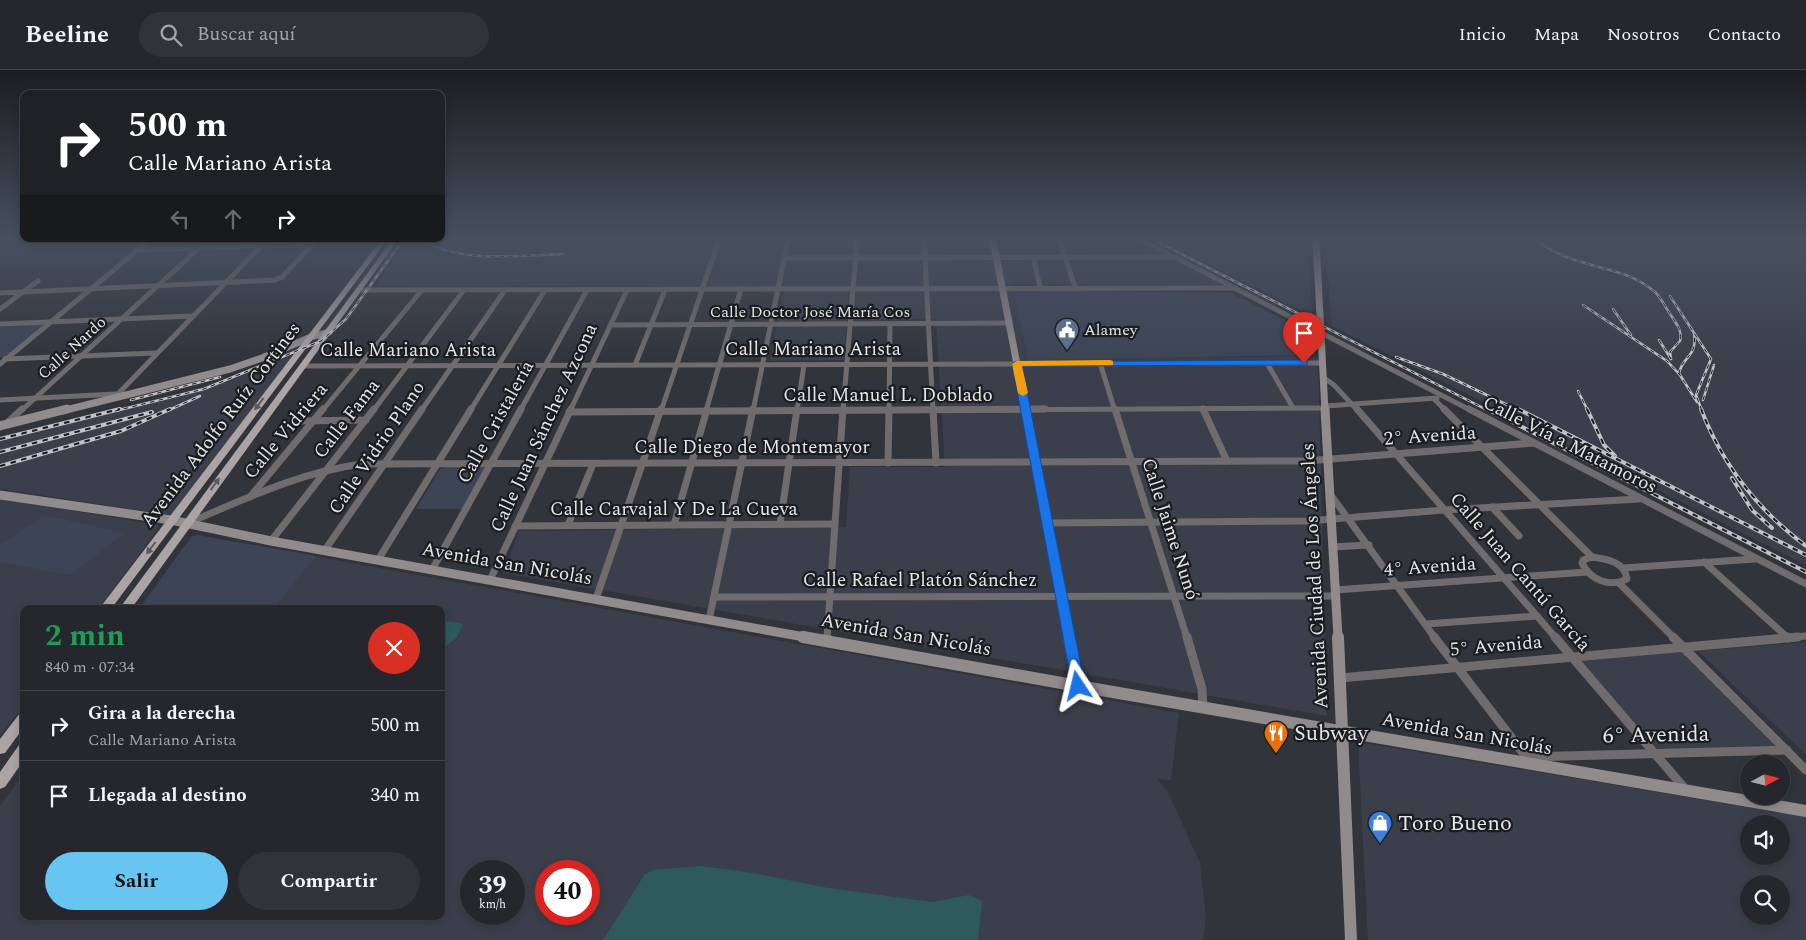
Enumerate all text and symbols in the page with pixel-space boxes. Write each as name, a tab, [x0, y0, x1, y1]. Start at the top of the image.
search box	[139, 12, 489, 57]
text: Beeline	[25, 17, 109, 53]
text: Buscar aquí	[197, 20, 296, 49]
icon: search	[157, 21, 185, 49]
text: Inicio	[1459, 21, 1506, 48]
text: Mapa	[1534, 21, 1579, 48]
text: Nosotros	[1607, 21, 1680, 48]
text: Contacto	[1708, 21, 1781, 48]
text: 500 m	[128, 99, 227, 152]
icon: right	[45, 110, 110, 175]
text: Calle Mariano Arista	[128, 147, 332, 180]
icon: left	[166, 205, 194, 233]
icon: ahead	[219, 205, 247, 233]
icon: right	[272, 205, 300, 233]
street label: Calle Doctor José María Cos	[710, 300, 910, 324]
street label: Calle Nardo	[32, 311, 112, 385]
pin	[1283, 312, 1325, 363]
street label: Avenida Adolfo Ruíz Cortines	[134, 316, 308, 534]
public building icon: Alamey	[1054, 317, 1080, 351]
street label: Calle Juan Sánchez Azcona	[483, 318, 606, 537]
place label: Alamey	[1084, 318, 1139, 342]
icon: arrive	[1290, 319, 1318, 347]
street label: Calle Mariano Arista	[725, 335, 902, 364]
street label: Calle Mariano Arista	[320, 336, 497, 365]
street label: Calle Cristalería	[450, 354, 542, 489]
street label: Calle Fama	[307, 372, 388, 465]
street label: Calle Vidrio Plano	[321, 375, 433, 521]
street label: Calle Vidriera	[237, 376, 336, 486]
street label: Calle Manuel L. Doblado	[783, 381, 993, 410]
street label: Calle Vía a Matamoros	[1478, 388, 1662, 502]
one-way arrow	[254, 397, 264, 411]
street label: 2° Avenida	[1383, 418, 1478, 454]
street label: Calle Diego de Montemayor	[634, 433, 870, 462]
street label: Avenida Ciudad de Los Ángeles	[1294, 442, 1336, 710]
street label: Calle Jaime Nunó	[1133, 454, 1207, 604]
one-way arrow	[210, 477, 220, 491]
street label: Calle Juan Cantú García	[1442, 486, 1598, 659]
street label: Calle Carvajal Y De La Cueva	[550, 495, 799, 524]
street label: Avenida San Nicolás	[420, 535, 594, 593]
one-way arrow	[146, 541, 156, 555]
street label: 4° Avenida	[1383, 549, 1478, 585]
street label: Calle Rafael Platón Sánchez	[803, 566, 1037, 595]
street label: Avenida San Nicolás	[819, 606, 993, 664]
text: 2 min	[45, 613, 125, 659]
button: close	[368, 622, 420, 674]
street label: 5° Avenida	[1449, 627, 1544, 664]
text: 840 m · 07:34	[45, 655, 135, 679]
position arrow	[1051, 659, 1103, 711]
text: Gira a la derecha	[88, 699, 235, 728]
street label: Avenida San Nicolás	[1380, 705, 1554, 763]
text: 500 m	[370, 711, 420, 740]
icon: right	[45, 712, 73, 740]
place label: Subway	[1294, 717, 1370, 750]
street label: 6° Avenida	[1602, 718, 1710, 752]
restaurant icon: Subway	[1263, 720, 1289, 754]
text: Calle Mariano Arista	[88, 728, 236, 752]
north arrow	[1740, 755, 1790, 805]
map controls	[1740, 755, 1790, 925]
text: Llegada al destino	[88, 781, 247, 810]
text: 340 m	[370, 781, 420, 810]
icon: arrive	[45, 782, 73, 810]
place label: Toro Bueno	[1398, 807, 1512, 840]
shop icon: Toro Bueno	[1367, 810, 1393, 844]
button: sound	[1740, 815, 1790, 865]
button: Salir	[45, 852, 228, 910]
button: Compartir	[238, 852, 420, 910]
speed limit sign: 40	[535, 860, 600, 925]
text: 39	[478, 867, 507, 905]
button: search	[1740, 875, 1790, 925]
text: km/h	[479, 895, 506, 914]

